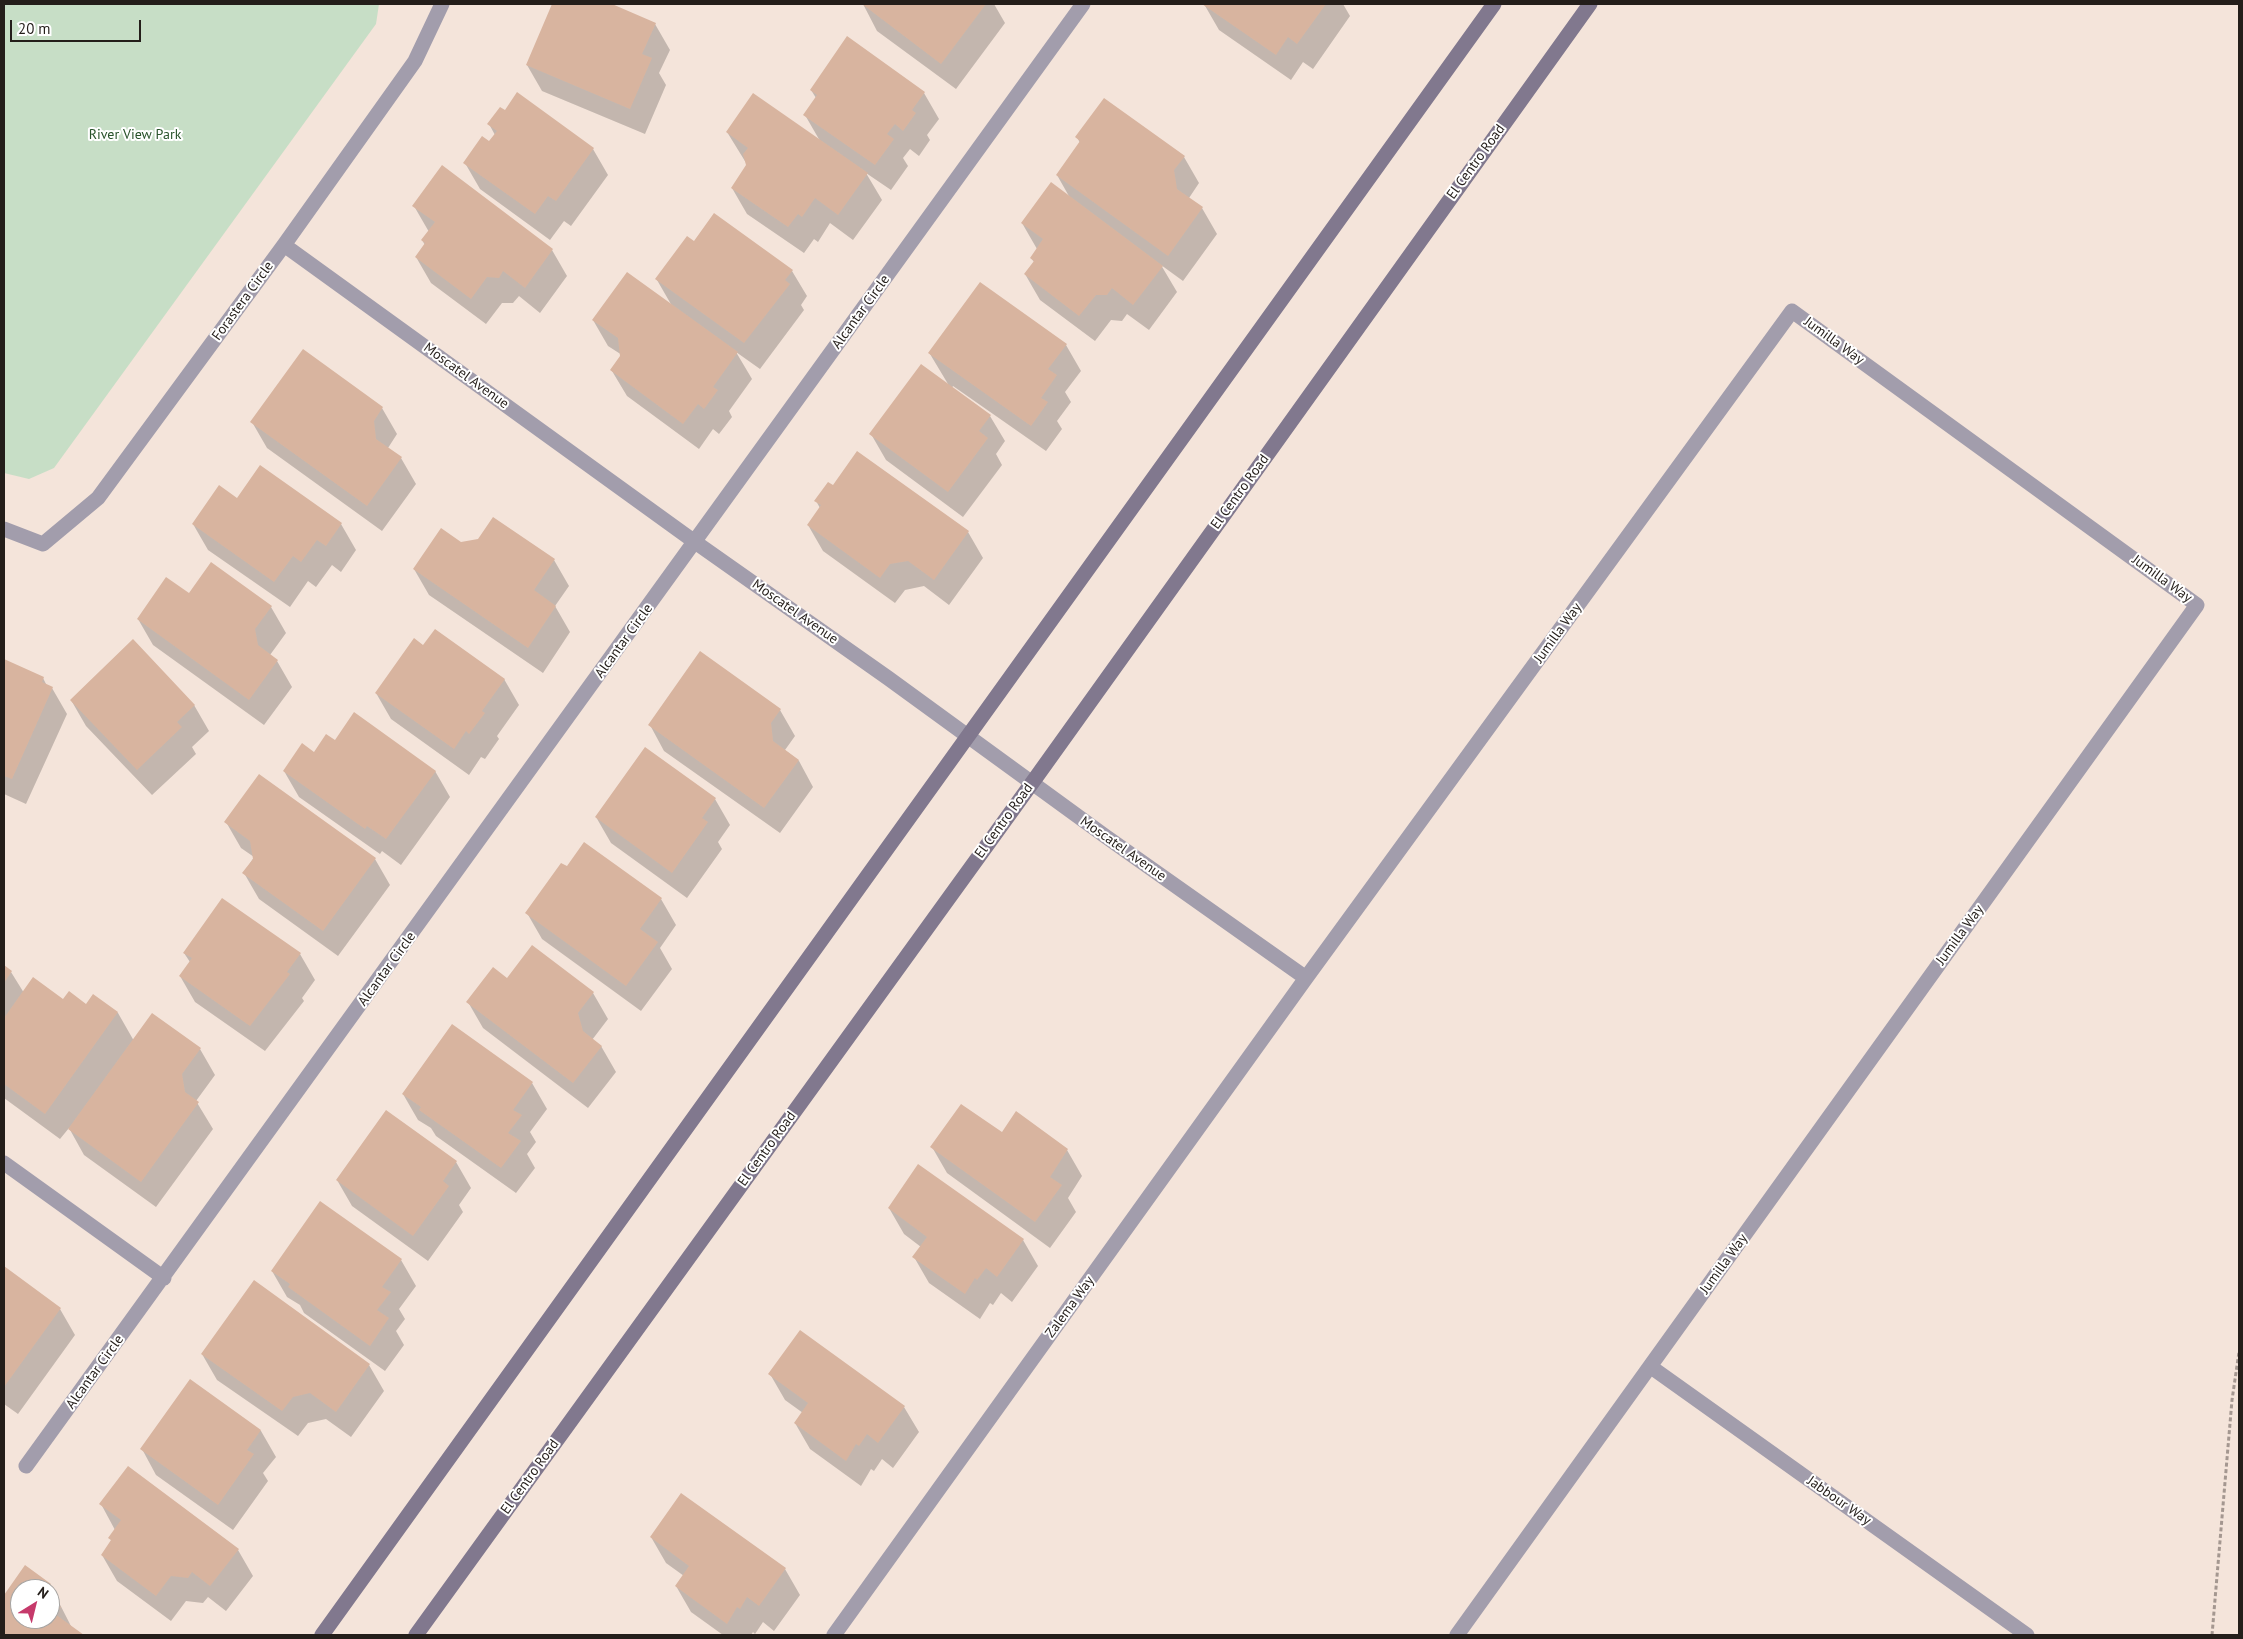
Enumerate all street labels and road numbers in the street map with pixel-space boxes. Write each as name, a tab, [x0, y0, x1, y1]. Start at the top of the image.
street label: El Centro Road	[1443, 121, 1509, 203]
street label: Forastera Circle	[209, 258, 277, 344]
street label: Alcantar Circle	[829, 272, 893, 352]
street label: Jumilla Way	[1801, 314, 1867, 368]
street label: Moscatel Avenue	[420, 340, 512, 412]
street label: El Centro Road	[1207, 451, 1273, 533]
street label: Jumilla Way	[2129, 552, 2195, 606]
street label: Moscatel Avenue	[749, 576, 841, 648]
street label: Jumilla Way	[1531, 600, 1585, 666]
street label: Alcantar Circle	[592, 601, 656, 681]
street label: El Centro Road	[971, 780, 1037, 862]
street label: Moscatel Avenue	[1077, 813, 1169, 885]
street label: Jumilla Way	[1933, 902, 1987, 968]
street label: Alcantar Circle	[355, 929, 419, 1009]
street label: El Centro Road	[734, 1108, 800, 1190]
street label: Jumilla Way	[1697, 1231, 1751, 1297]
street label: Zalema Way	[1042, 1273, 1098, 1341]
street label: Alcantar Circle	[63, 1332, 127, 1412]
street label: El Centro Road	[497, 1436, 563, 1518]
street label: Jabbour Way	[1804, 1473, 1874, 1529]

